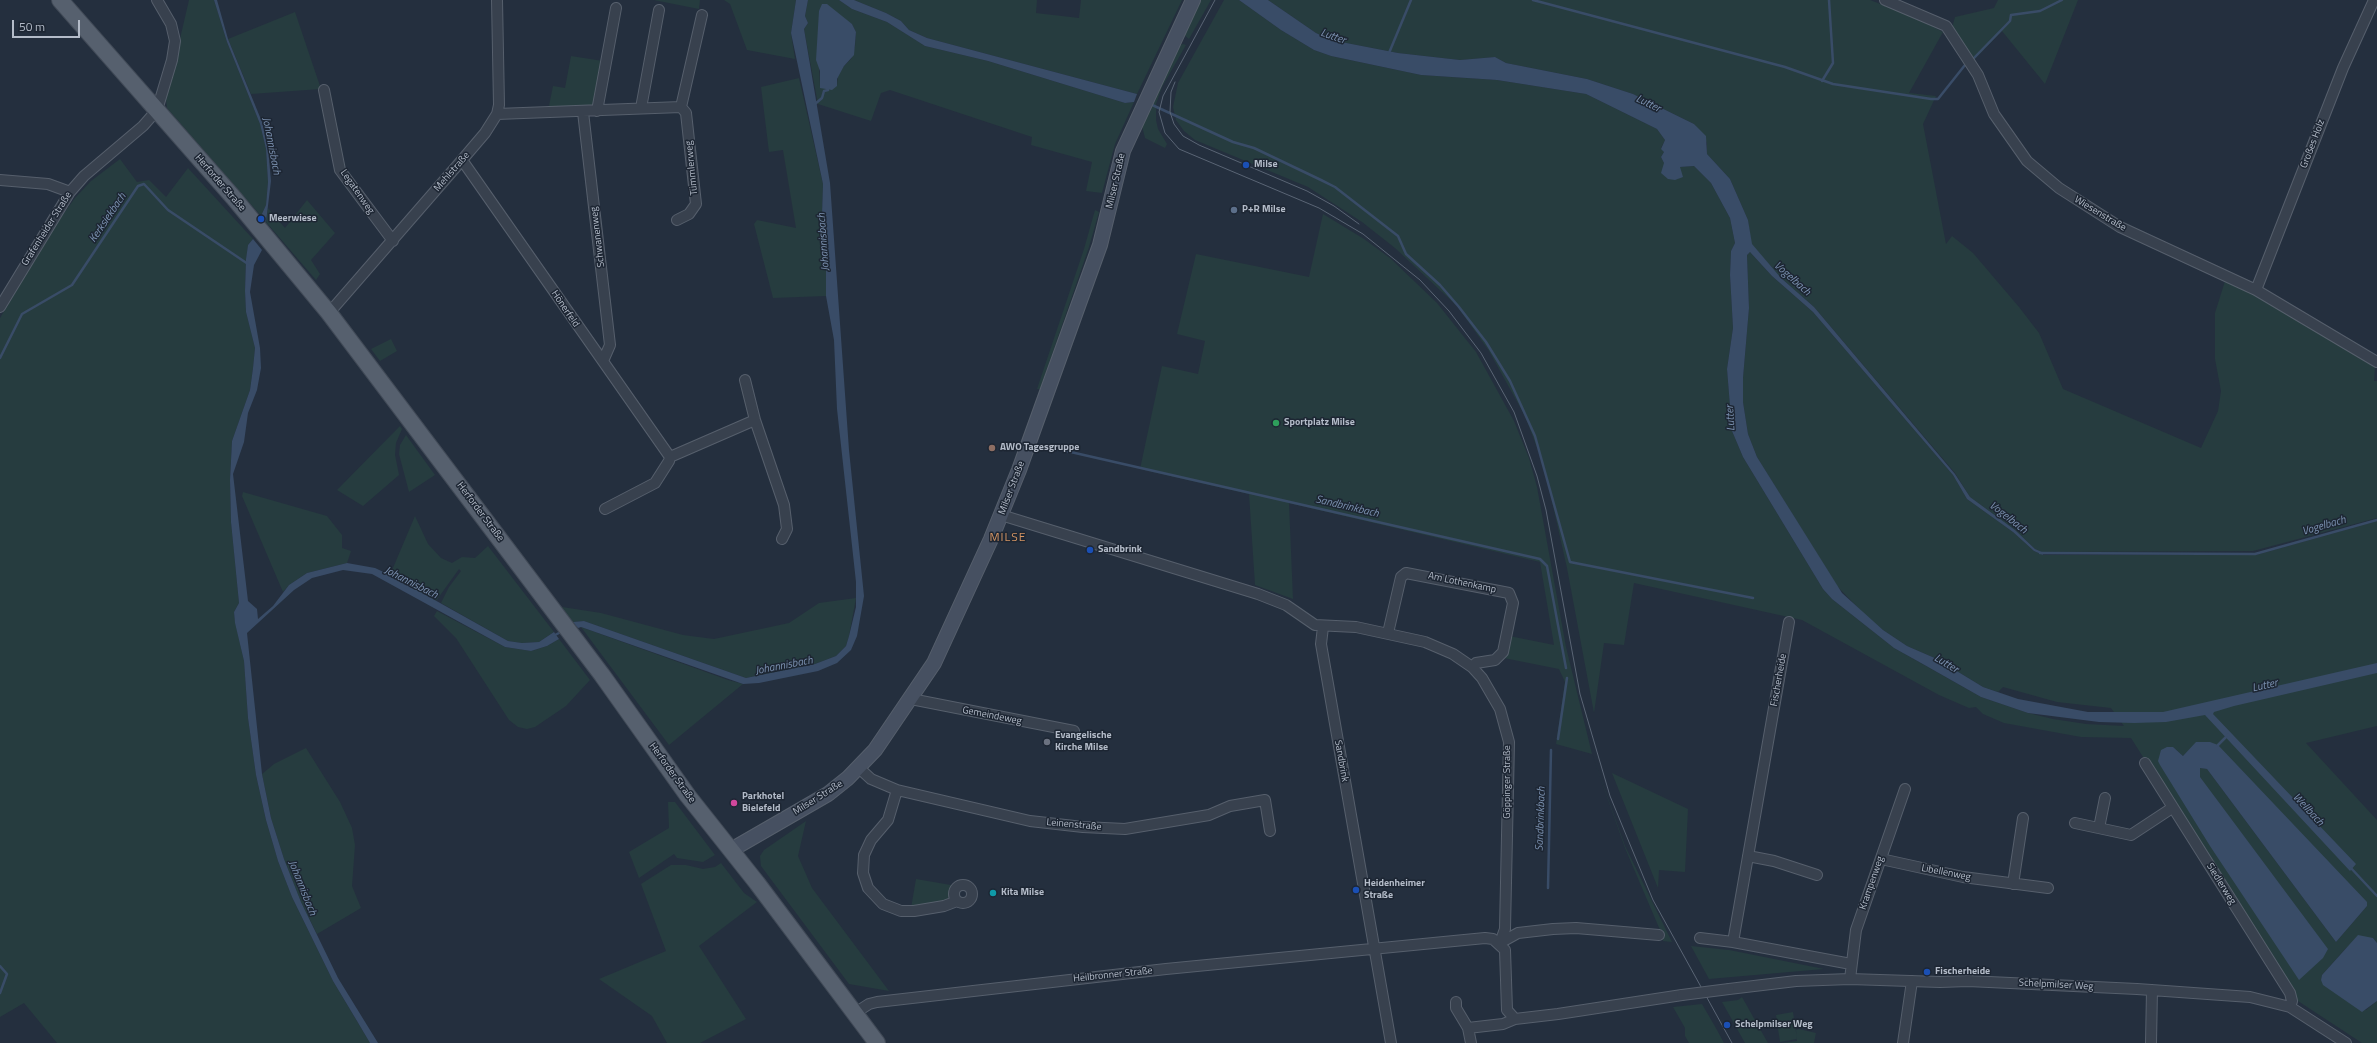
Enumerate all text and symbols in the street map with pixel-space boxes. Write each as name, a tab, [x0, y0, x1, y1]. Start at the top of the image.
scale bar	[14, 12, 82, 38]
text: 50 m	[19, 17, 45, 36]
water label: Lutter	[1319, 27, 1347, 47]
water label: Lutter	[1634, 92, 1662, 116]
water label: Johannisbach	[259, 116, 283, 176]
street label: Großes Holz	[2298, 118, 2328, 170]
street label: Tümmlerweg	[683, 140, 701, 196]
street label: Mehlstraße	[432, 150, 472, 194]
street label: Herforder Straße	[192, 152, 248, 214]
street label: Milser Straße	[1104, 152, 1128, 210]
place label: Milse	[1254, 159, 1278, 171]
marker: Milse	[1241, 160, 1251, 170]
street label: Legatenweg	[337, 167, 377, 217]
street label: Grafenheider Straße	[19, 190, 75, 268]
water label: Kerksiekbach	[87, 191, 129, 245]
street label: Wiesenstraße	[2072, 194, 2128, 234]
place label: P+R Milse	[1242, 204, 1286, 216]
marker: P+R Milse	[1229, 205, 1239, 215]
street label: Schwanenweg	[588, 206, 608, 268]
place label: Meerwiese	[269, 213, 317, 225]
water label: Johannisbach	[815, 213, 833, 271]
marker: Meerwiese	[256, 214, 266, 224]
water label: Vogelbach	[1771, 259, 1813, 299]
street label: Hönerfeld	[548, 288, 582, 330]
water label: Lutter	[1724, 405, 1738, 431]
place label: Sportplatz Milse	[1284, 417, 1355, 429]
marker: Sportplatz Milse	[1271, 418, 1281, 428]
place label: AWO Tagesgruppe	[1000, 442, 1079, 454]
marker: AWO Tagesgruppe	[987, 443, 997, 453]
street label: Milser Straße	[996, 460, 1028, 516]
street label: Herforder Straße	[454, 480, 506, 544]
water label: Sandbrinkbach	[1314, 493, 1380, 521]
water label: Vogelbach	[1986, 499, 2030, 537]
water label: Vogelbach	[2301, 514, 2347, 538]
district label: MILSE	[990, 531, 1026, 545]
place label: Sandbrink	[1098, 544, 1142, 556]
marker: Sandbrink	[1085, 545, 1095, 555]
water label: Johannisbach	[382, 564, 440, 602]
street label: Am Lothenkamp	[1427, 570, 1497, 596]
water label: Lutter	[1932, 652, 1960, 676]
street label: Fischerheide	[1768, 653, 1790, 707]
water label: Johannisbach	[754, 654, 814, 678]
water label: Lutter	[2251, 677, 2279, 695]
street label: Gemeindeweg	[961, 704, 1023, 728]
place label: Evangelische Kirche Milse	[1055, 730, 1112, 754]
marker: Evangelische Kirche Milse	[1042, 737, 1052, 747]
street label: Sandbrink	[1331, 739, 1351, 783]
street label: Herforder Straße	[646, 741, 698, 805]
street label: Göppinger Straße	[1502, 745, 1514, 819]
street label: Milser Straße	[791, 778, 845, 818]
water label: Sandbrinkbach	[1533, 787, 1549, 851]
place label: Parkhotel Bielefeld	[742, 791, 784, 814]
water label: Wellbach	[2290, 791, 2326, 829]
marker: Parkhotel Bielefeld	[729, 798, 739, 808]
street label: Leinenstraße	[1046, 817, 1102, 833]
street label: Krampenweg	[1857, 855, 1887, 911]
water label: Johannisbach	[285, 859, 319, 917]
street label: Siedlerweg	[2204, 861, 2238, 907]
street label: Libellenweg	[1920, 862, 1972, 884]
place label: Heidenheimer Straße	[1364, 878, 1425, 902]
marker: Heidenheimer Straße	[1351, 885, 1361, 895]
place label: Kita Milse	[1001, 887, 1044, 899]
marker: Kita Milse	[988, 888, 998, 898]
street label: Heilbronner Straße	[1073, 965, 1153, 985]
place label: Fischerheide	[1935, 966, 1990, 978]
marker: Fischerheide	[1922, 967, 1932, 977]
street label: Schelpmilser Weg	[2018, 977, 2094, 993]
place label: Schelpmilser Weg	[1735, 1019, 1813, 1031]
marker: Schelpmilser Weg	[1722, 1020, 1732, 1030]

